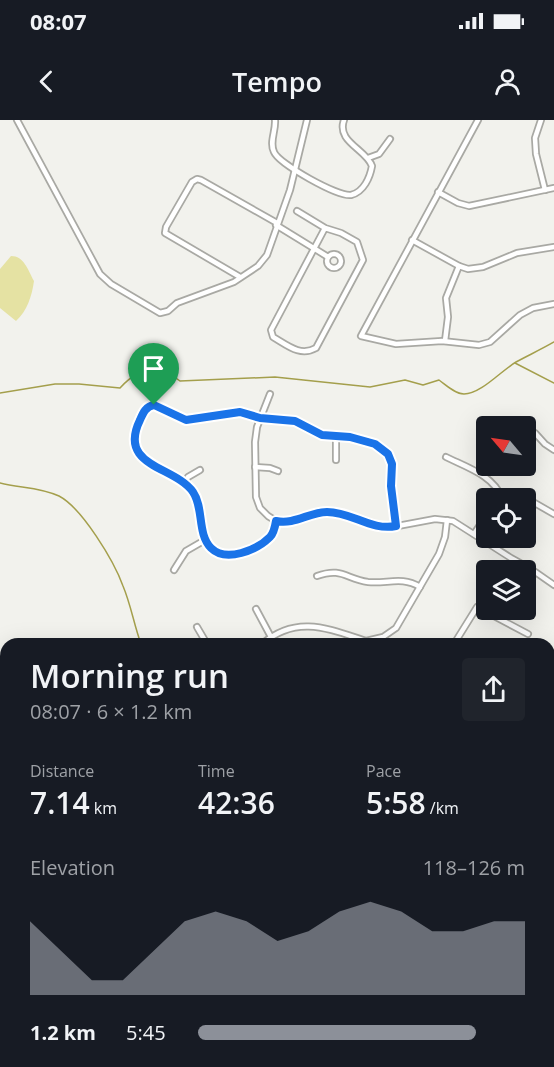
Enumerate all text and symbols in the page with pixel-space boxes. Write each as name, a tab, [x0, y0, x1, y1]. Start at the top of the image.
text: 08:07	[30, 6, 87, 36]
text: Tempo	[232, 63, 322, 100]
icon: back	[30, 65, 63, 98]
icon: person	[491, 65, 524, 98]
pin	[128, 343, 179, 405]
icon: arrive	[137, 352, 170, 385]
north arrow	[476, 416, 536, 476]
map controls	[476, 416, 536, 620]
button: locate	[476, 488, 536, 548]
button: layers	[476, 560, 536, 620]
text: Morning run	[30, 653, 229, 698]
button: share	[462, 658, 525, 721]
text: 08:07 · 6 × 1.2 km	[30, 698, 192, 725]
text: Distance	[30, 760, 94, 782]
text: Time	[198, 760, 235, 782]
text: Pace	[366, 760, 401, 782]
text: 7.14	[30, 782, 90, 823]
text: 42:36	[198, 782, 275, 823]
text: 5:58	[366, 782, 426, 823]
text: km	[90, 797, 117, 819]
text: /km	[426, 797, 459, 819]
text: Elevation	[30, 854, 115, 881]
text: 118–126 m	[423, 854, 525, 881]
text: 1.2 km	[30, 1019, 96, 1046]
text: 5:45	[126, 1019, 166, 1046]

